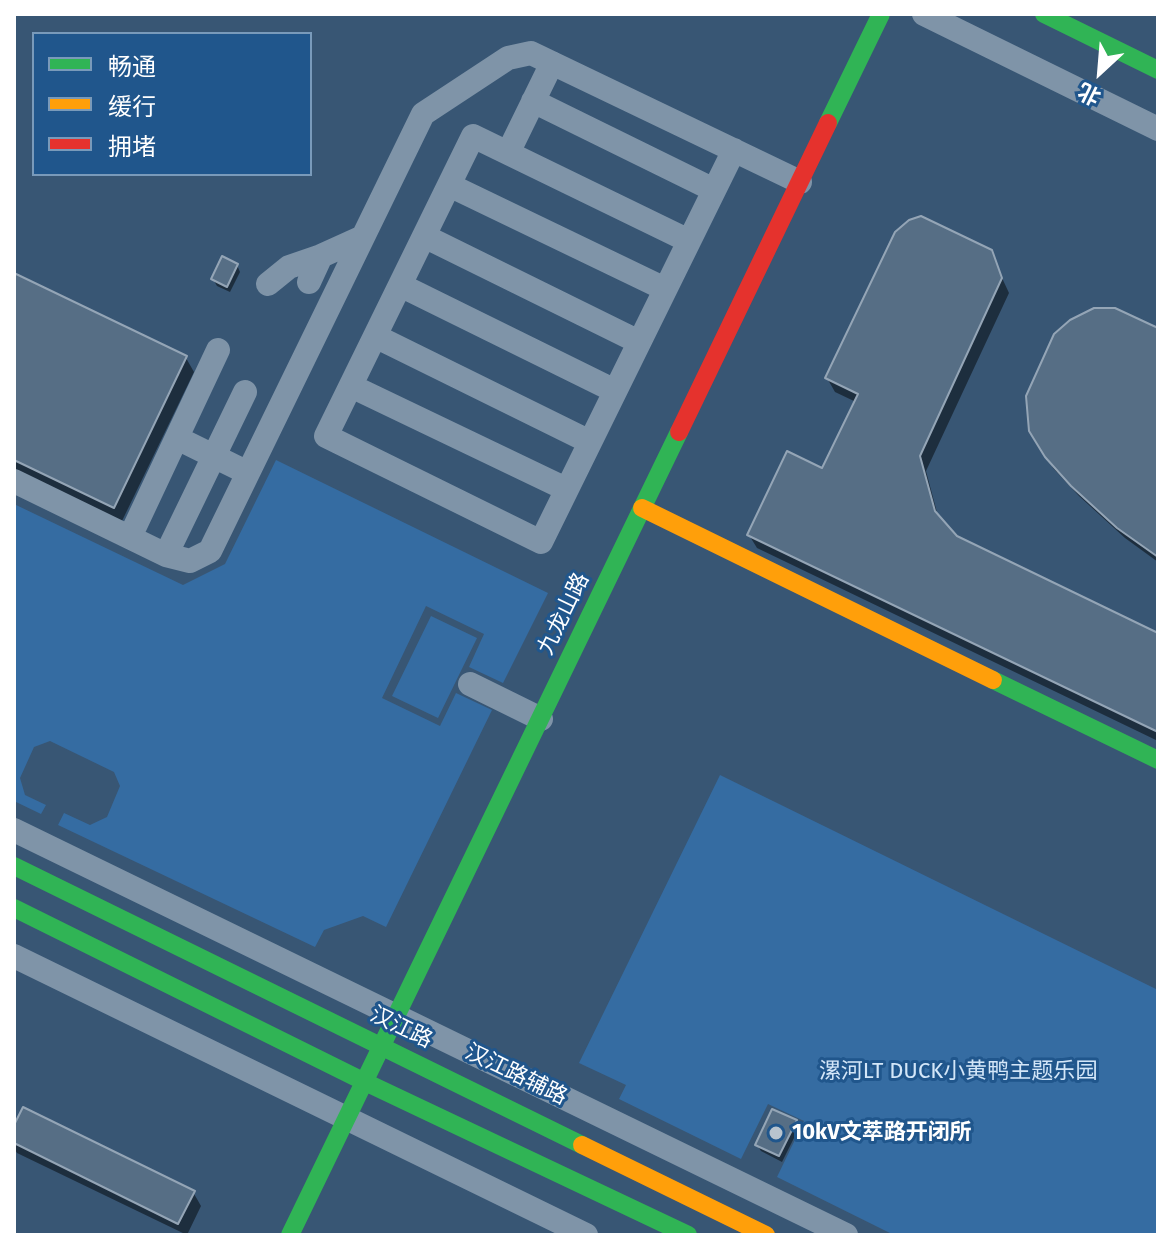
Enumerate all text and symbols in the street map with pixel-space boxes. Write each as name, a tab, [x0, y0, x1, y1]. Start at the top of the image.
legend	[32, 32, 312, 176]
north arrow	[1060, 32, 1140, 112]
text: 畅通	[108, 53, 156, 81]
text: 北	[1073, 77, 1105, 111]
text: 缓行	[108, 93, 156, 121]
text: 拥堵	[108, 133, 156, 161]
street label: 九龙山路	[533, 569, 595, 659]
street label: 汉江路	[366, 1002, 436, 1054]
street label: 汉江路辅路	[461, 1039, 571, 1111]
park label: 漯河LT DUCK小黄鸭主题乐园	[819, 1059, 1097, 1085]
place label: 10kV文萃路开闭所	[792, 1120, 972, 1146]
marker: 10kV文萃路开闭所	[767, 1124, 785, 1142]

